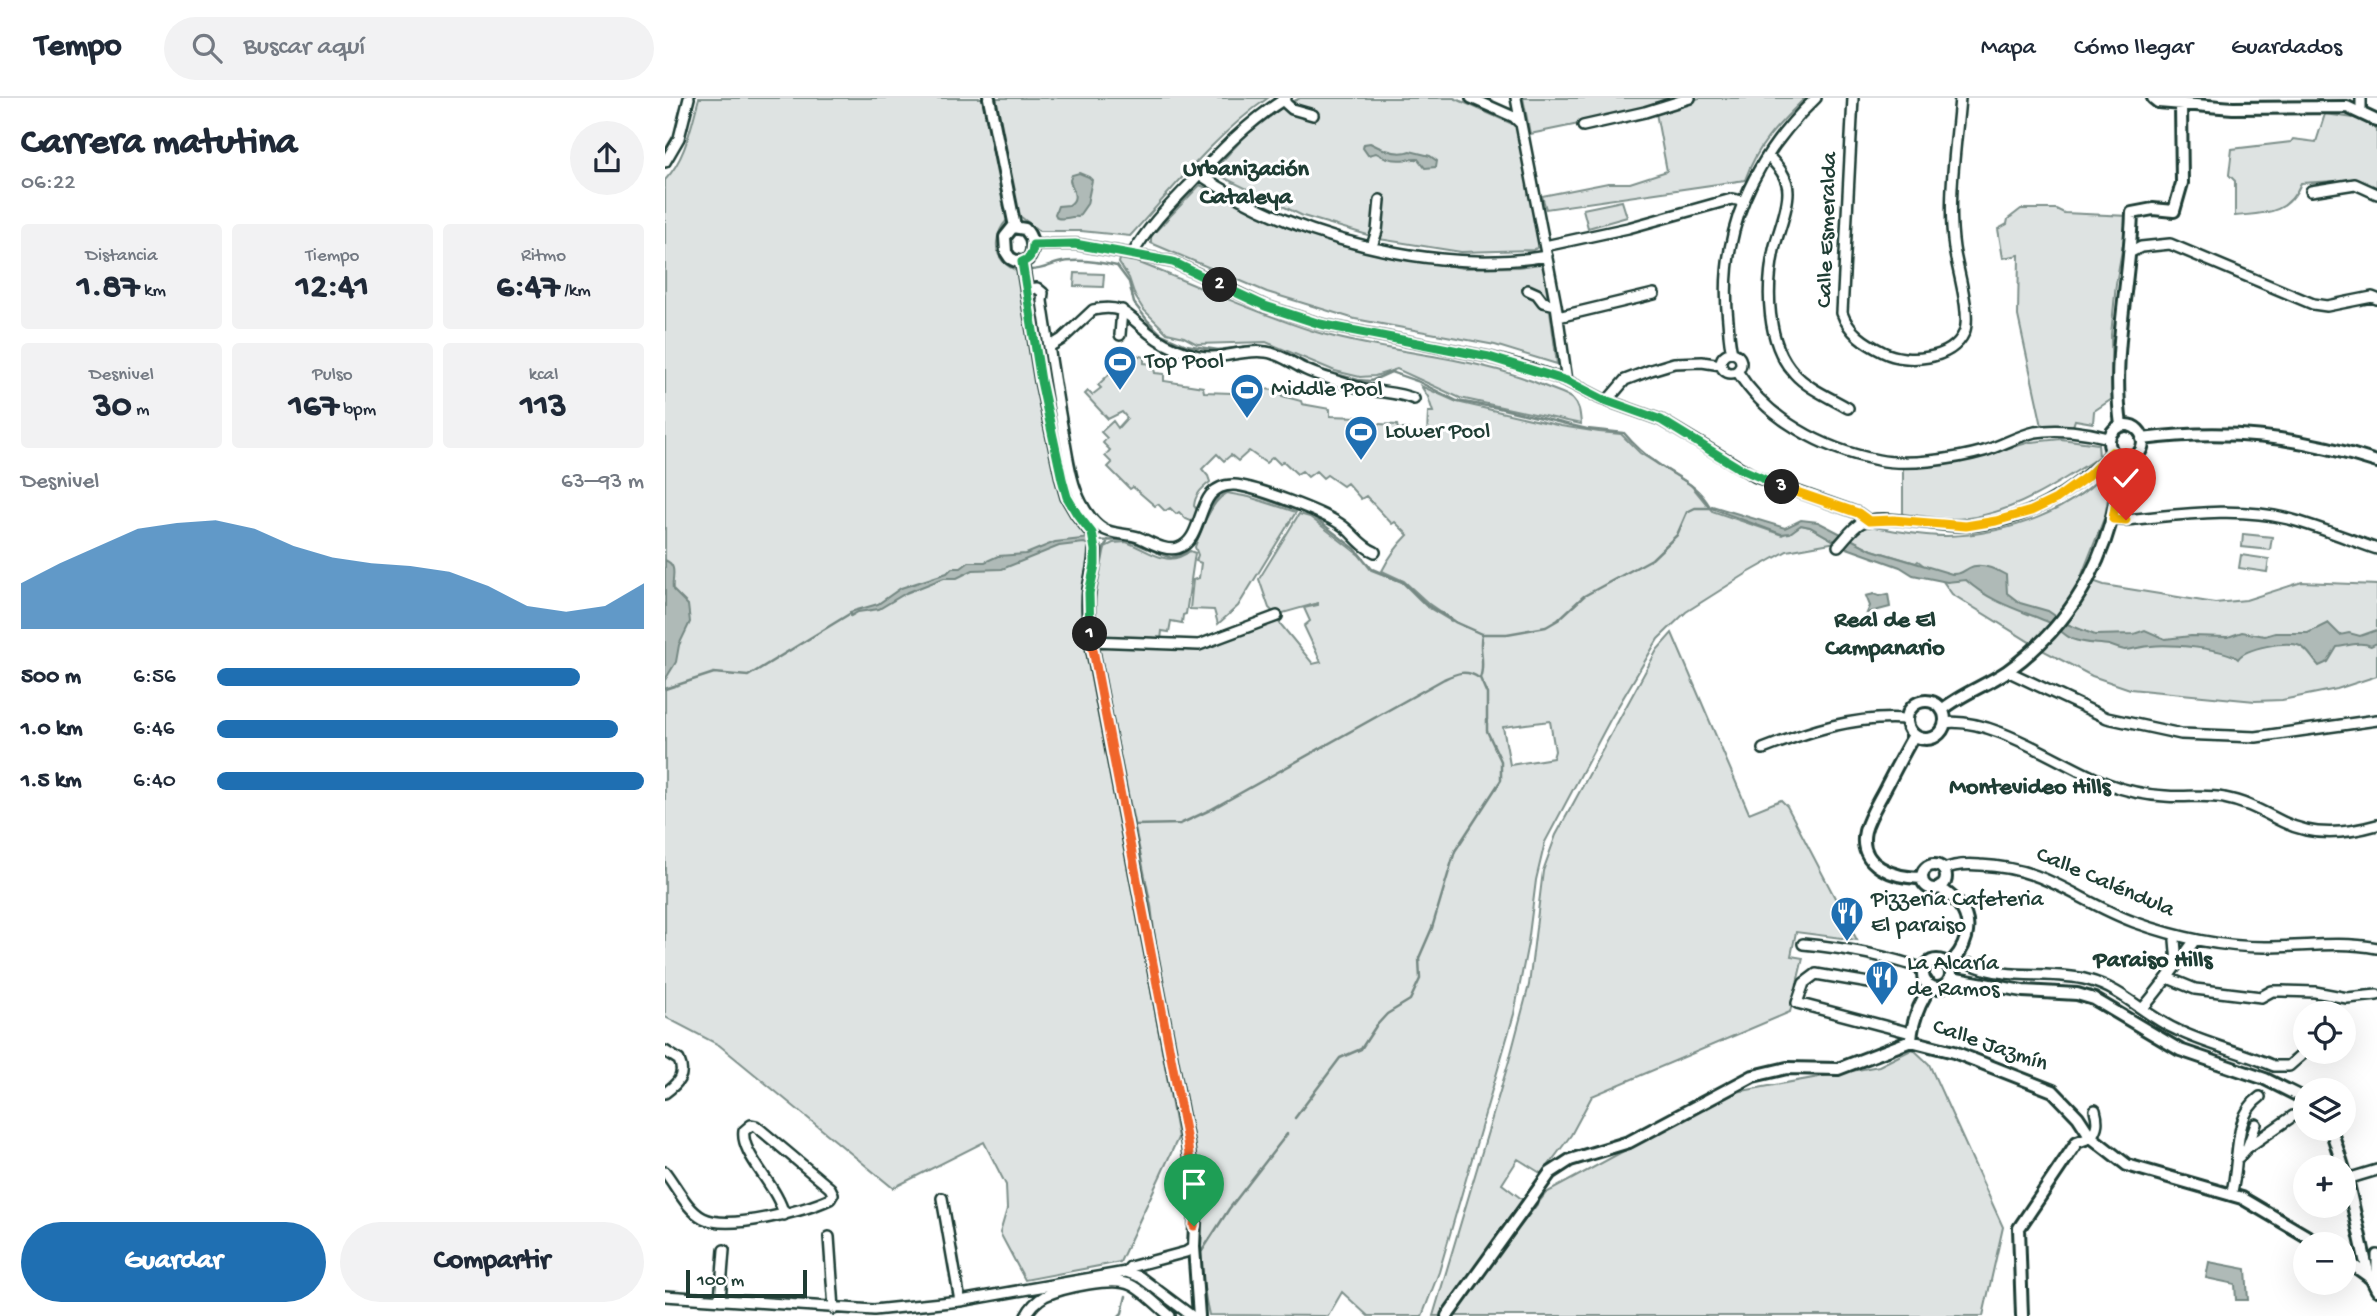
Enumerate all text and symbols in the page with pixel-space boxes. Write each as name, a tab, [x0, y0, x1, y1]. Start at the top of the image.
search box	[164, 17, 654, 80]
text: Tempo	[35, 29, 122, 67]
icon: search	[188, 29, 226, 67]
text: Buscar aquí	[244, 33, 365, 64]
text: Mapa	[1981, 34, 2036, 63]
text: Cómo llegar	[2074, 34, 2193, 63]
text: Guardados	[2231, 34, 2342, 63]
button: share	[570, 121, 644, 195]
text: Carrera matutina	[21, 122, 297, 166]
street label: Calle Esmeralda	[1812, 150, 1844, 308]
district label: Urbanización Cataleya	[1183, 156, 1310, 213]
text: 06:22	[21, 170, 76, 197]
text: Distancia	[86, 245, 157, 268]
text: Tiempo	[306, 245, 359, 268]
text: Ritmo	[521, 245, 566, 268]
text: 1.87	[77, 268, 140, 309]
text: 12:41	[296, 268, 369, 309]
text: 6:47	[496, 268, 560, 309]
pin: 2	[1203, 268, 1237, 302]
text: 2	[1215, 273, 1224, 296]
text: km	[140, 280, 166, 303]
text: /km	[560, 280, 591, 303]
sports icon: Top Pool	[1101, 343, 1139, 392]
place label: Top Pool	[1143, 349, 1224, 376]
text: Desnivel	[89, 364, 154, 387]
text: Pulso	[312, 364, 353, 387]
text: kcal	[529, 364, 558, 387]
sports icon: Middle Pool	[1228, 371, 1266, 420]
place label: Middle Pool	[1271, 377, 1383, 404]
text: 30	[93, 387, 132, 428]
text: 167	[289, 387, 339, 428]
text: 113	[520, 387, 567, 428]
text: m	[132, 399, 150, 422]
text: bpm	[339, 399, 376, 422]
sports icon: Lower Pool	[1342, 413, 1380, 462]
place label: Lower Pool	[1385, 419, 1490, 446]
pin	[2096, 448, 2156, 520]
icon: check	[2107, 459, 2145, 497]
text: Desnivel	[21, 469, 99, 496]
text: 63–93 m	[561, 469, 644, 496]
pin: 3	[1765, 470, 1799, 504]
text: 3	[1777, 475, 1786, 498]
district label: Real de El Campanario	[1825, 607, 1945, 664]
pin: 1	[1073, 616, 1107, 652]
text: 1	[1086, 622, 1093, 645]
text: 500 m	[21, 664, 81, 691]
text: 6:56	[133, 664, 176, 691]
text: 1.0 km	[21, 716, 83, 743]
text: 6:46	[133, 716, 174, 743]
text: 1.5 km	[21, 768, 82, 795]
text: 6:40	[133, 768, 176, 795]
district label: Montevideo Hills	[1949, 774, 2112, 803]
street label: Calle Caléndula	[2032, 842, 2179, 925]
place label: Pizzeria Cafeteria El paraiso	[1870, 887, 2045, 940]
restaurant icon: Pizzeria Cafeteria El paraiso	[1828, 894, 1866, 943]
district label: Paraiso Hills	[2092, 947, 2214, 976]
place label: La Alcaría de Ramos	[1907, 951, 2000, 1004]
restaurant icon: La Alcaría de Ramos	[1863, 958, 1901, 1007]
map controls	[2293, 1001, 2356, 1295]
button: locate	[2293, 1001, 2356, 1064]
street label: Calle Jazmín	[1929, 1014, 2051, 1078]
button: layers	[2293, 1078, 2356, 1141]
pin	[1164, 1154, 1224, 1226]
button: +	[2293, 1155, 2356, 1218]
icon: arrive	[1175, 1165, 1213, 1203]
button: Guardar	[21, 1222, 326, 1302]
button: Compartir	[340, 1222, 644, 1302]
button: −	[2293, 1232, 2356, 1295]
scale bar	[686, 1267, 807, 1299]
text: 100 m	[697, 1270, 744, 1293]

